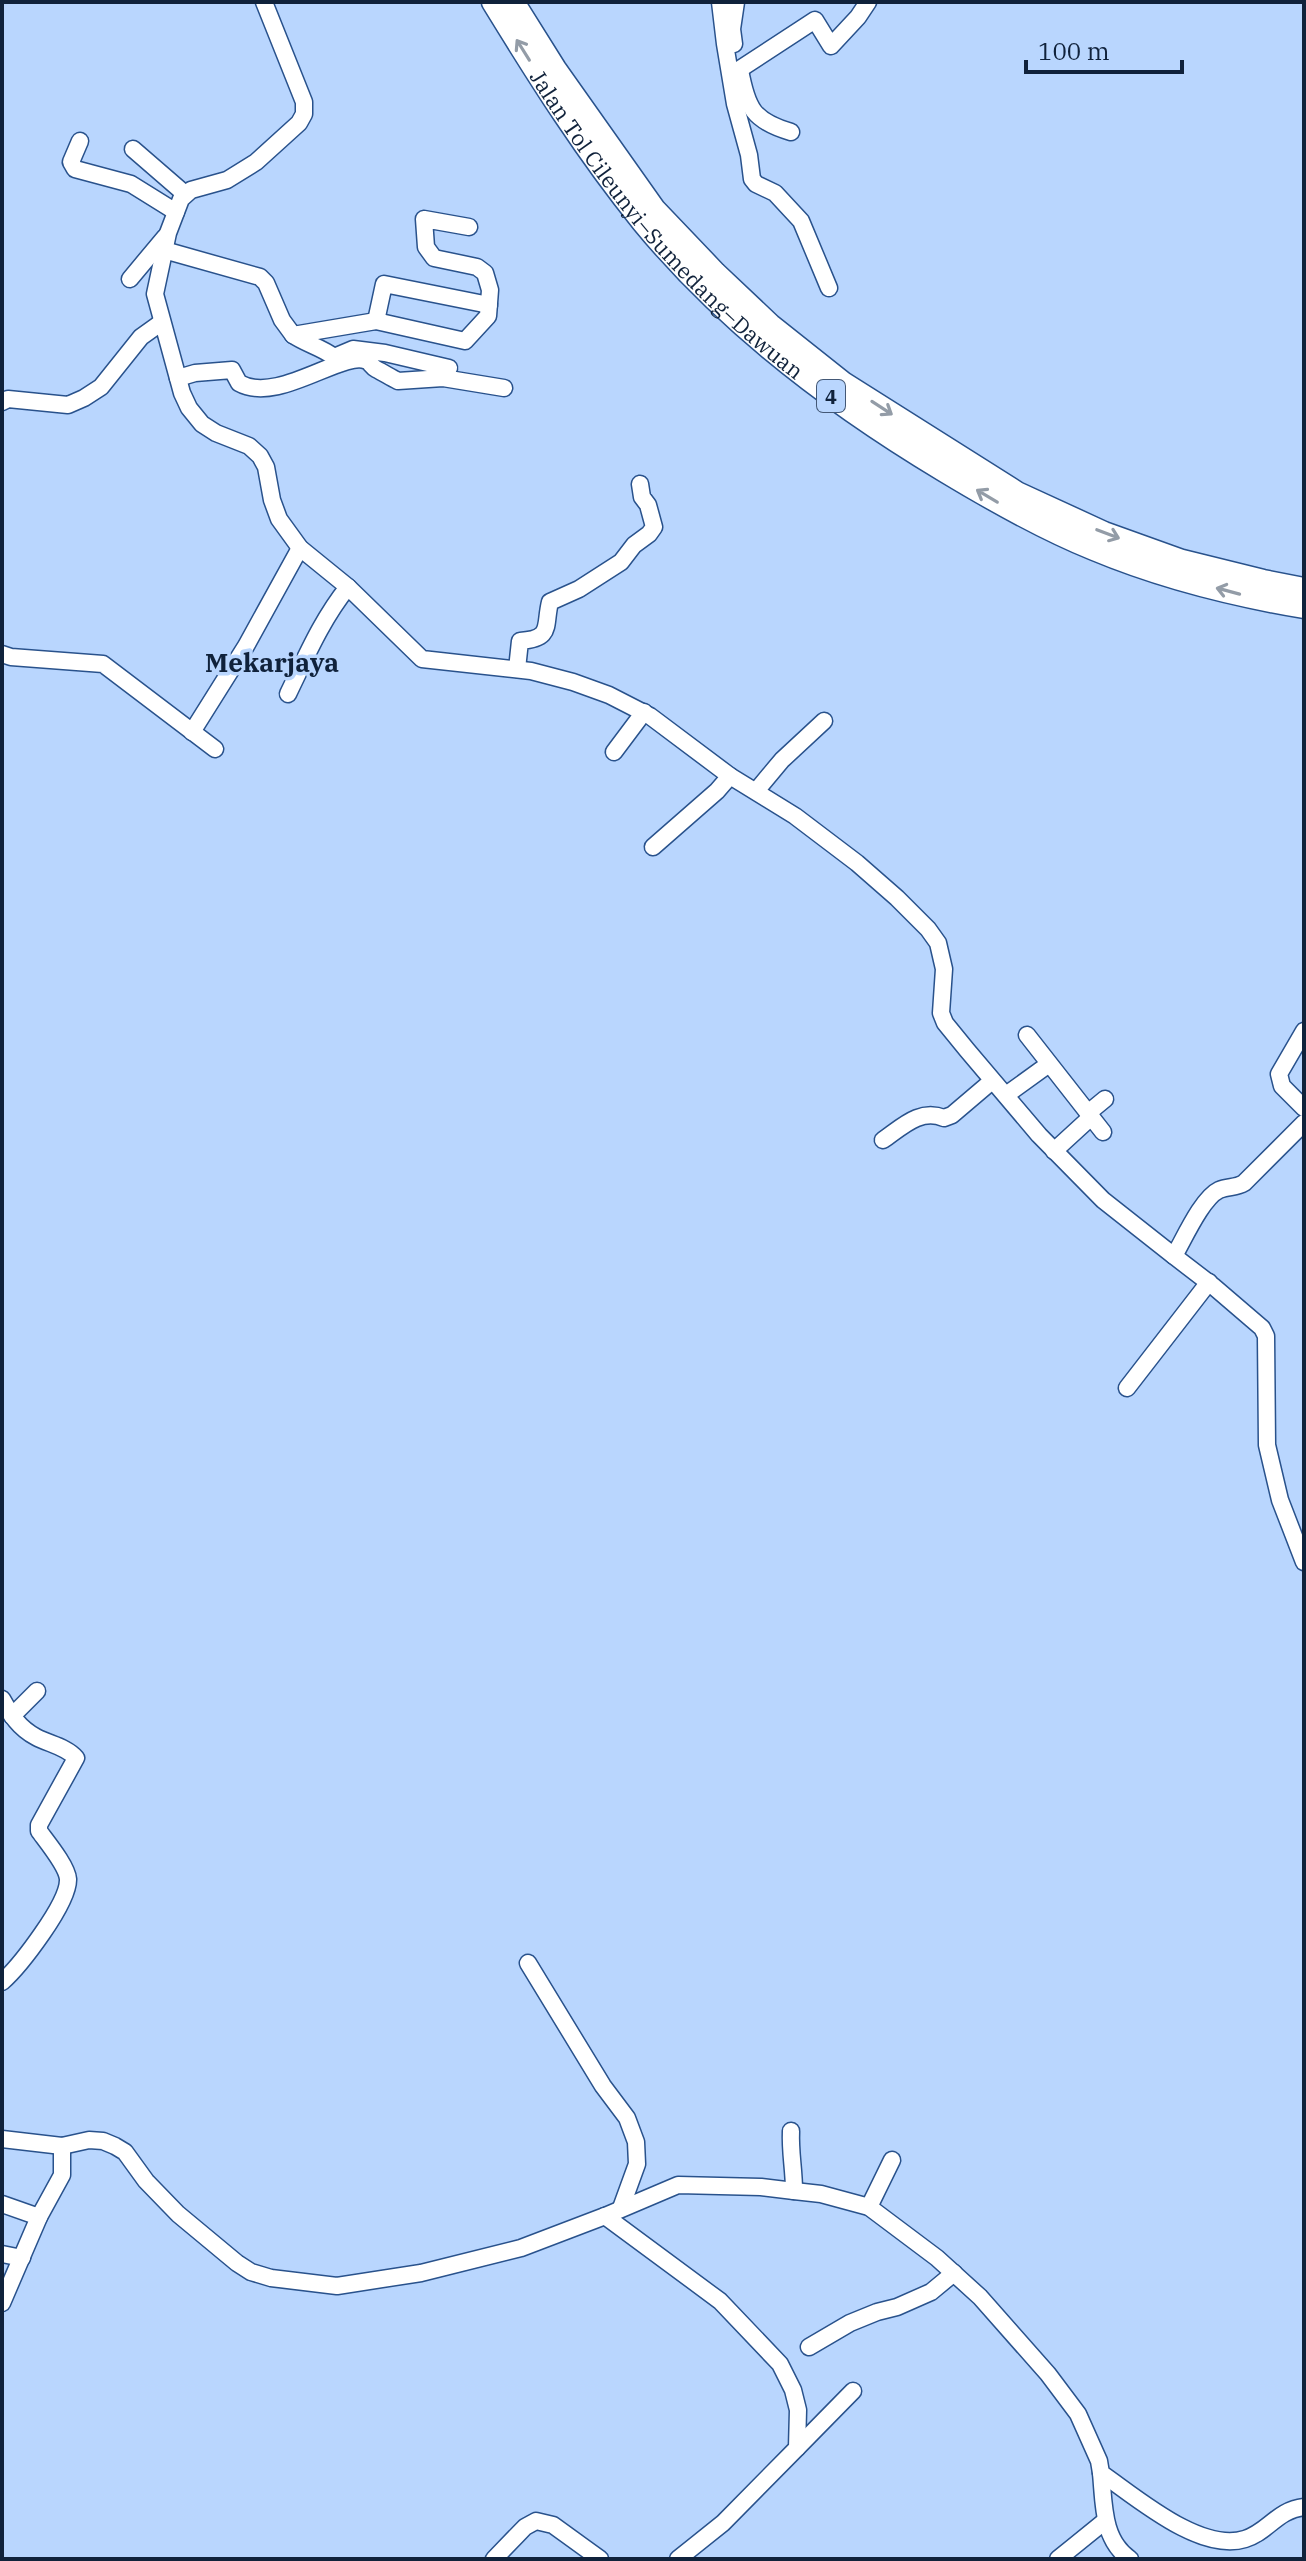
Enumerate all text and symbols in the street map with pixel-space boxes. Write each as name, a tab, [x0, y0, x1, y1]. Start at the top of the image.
scale bar	[1026, 24, 1182, 74]
text: 100 m	[1038, 35, 1110, 67]
one-way arrow	[514, 39, 530, 62]
street label: Jalan Tol Cileunyi–Sumedang–Dawuan	[524, 64, 810, 385]
road number: 4	[817, 380, 845, 412]
one-way arrow	[870, 400, 892, 417]
one-way arrow	[976, 488, 999, 504]
one-way arrow	[1095, 528, 1120, 542]
one-way arrow	[1215, 583, 1241, 598]
district label: Mekarjaya	[205, 645, 339, 679]

